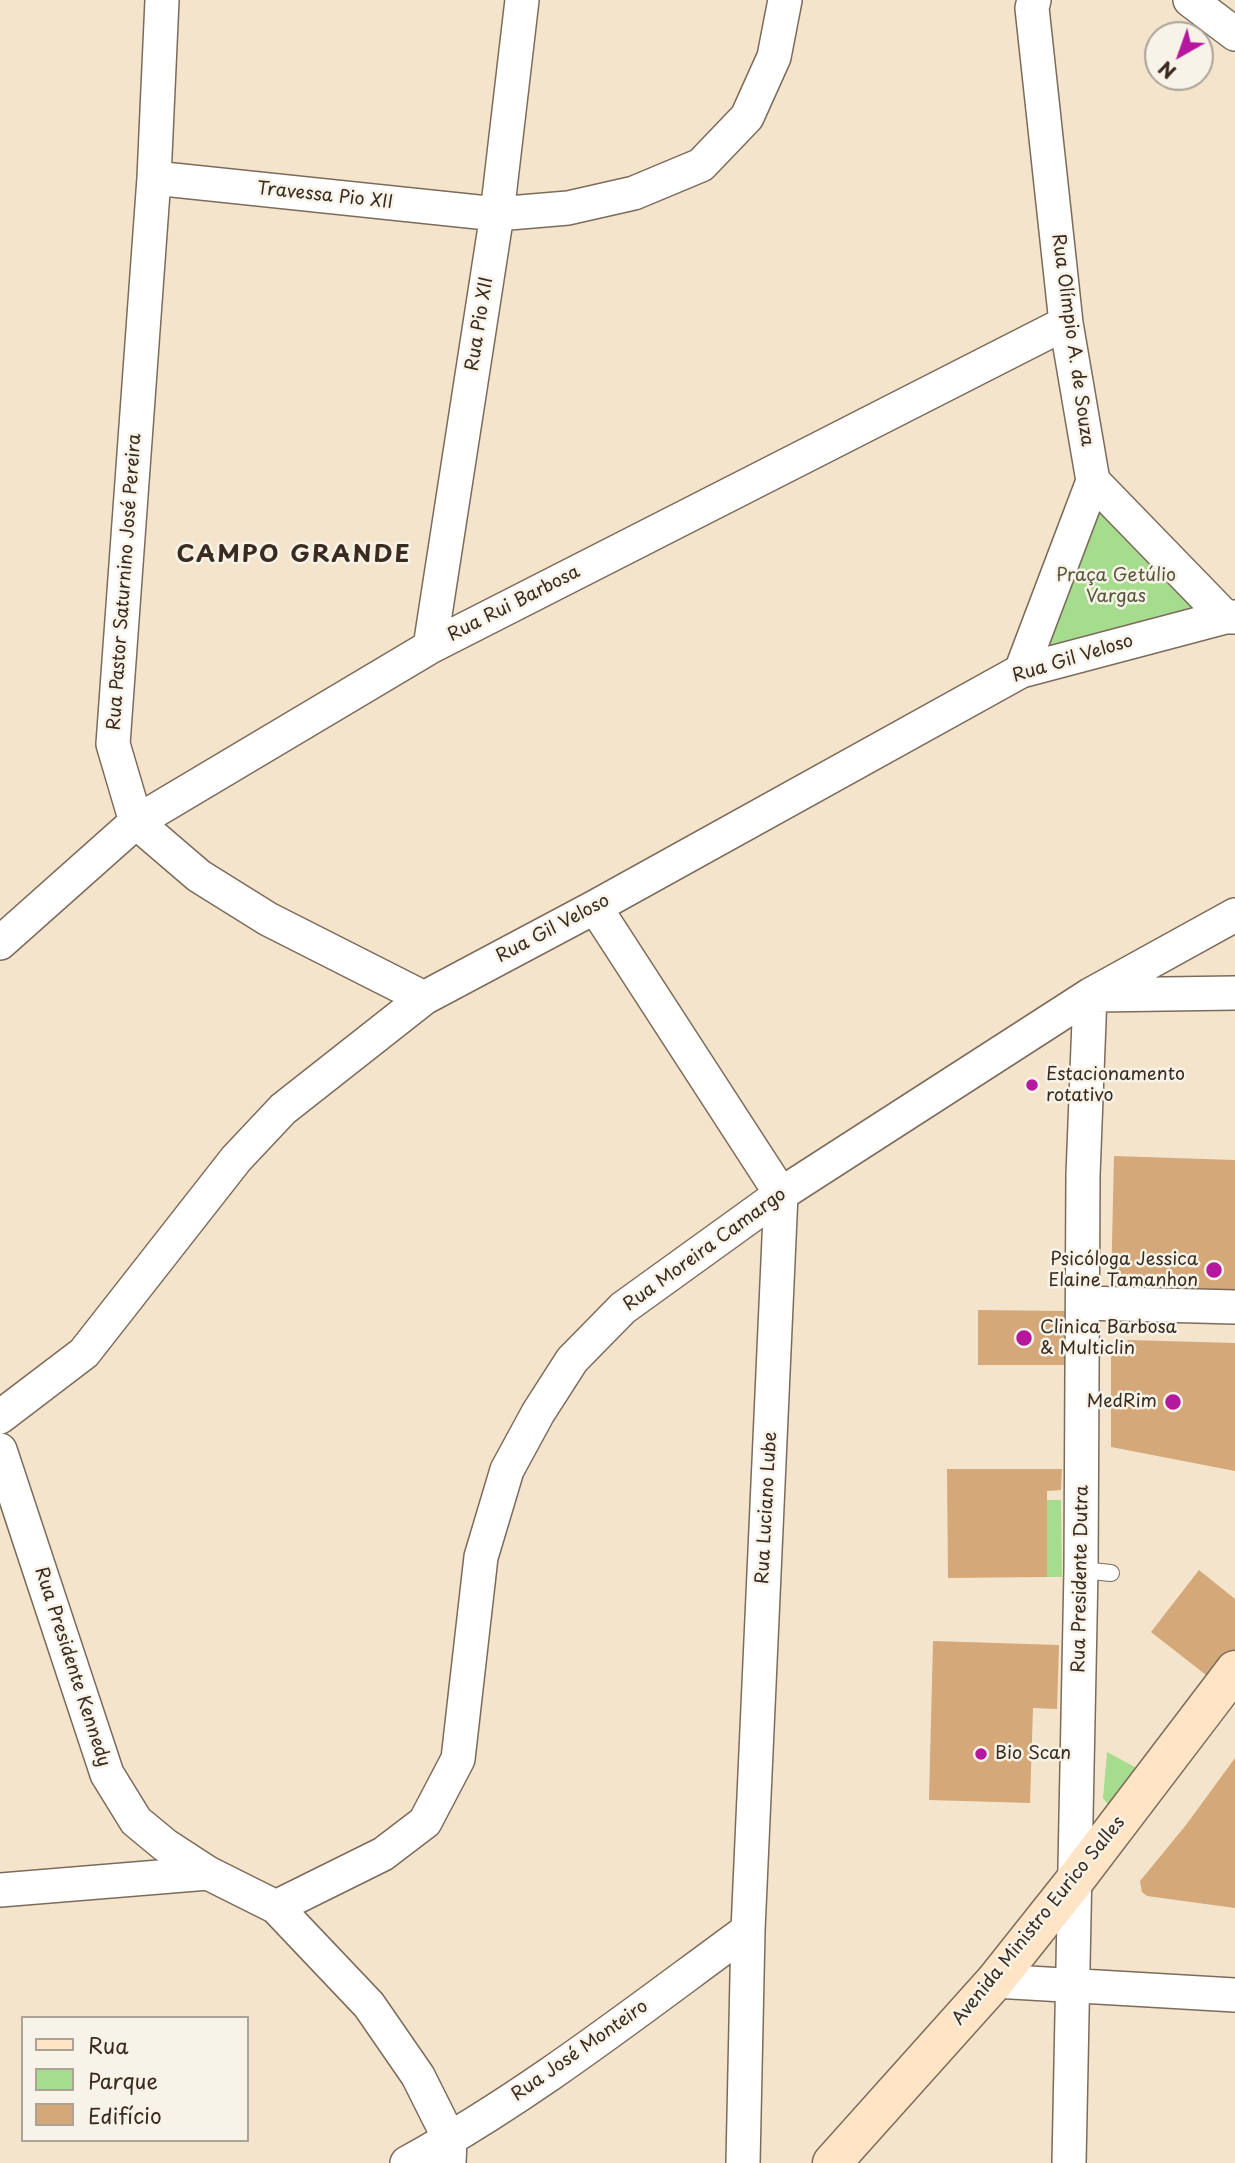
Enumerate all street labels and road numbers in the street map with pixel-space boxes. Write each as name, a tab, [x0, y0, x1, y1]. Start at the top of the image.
street label: Travessa Pio XII	[256, 178, 394, 214]
street label: Rua Olímpio A. de Souza	[1046, 232, 1098, 448]
street label: Rua Pio XII	[462, 275, 498, 373]
street label: Rua Pastor Saturnino José Pereira	[104, 433, 146, 731]
street label: Rua Rui Barbosa	[444, 561, 584, 647]
street label: Rua Gil Veloso	[1010, 630, 1136, 688]
street label: Rua Gil Veloso	[493, 890, 613, 968]
street label: Rua Moreira Camargo	[620, 1184, 790, 1316]
street label: Rua Luciano Lube	[752, 1431, 782, 1585]
street label: Rua Presidente Dutra	[1069, 1485, 1093, 1673]
street label: Rua Presidente Kennedy	[29, 1564, 115, 1770]
street label: Avenida Ministro Eurico Salles	[948, 1812, 1130, 2030]
street label: Rua José Monteiro	[508, 1996, 652, 2106]

